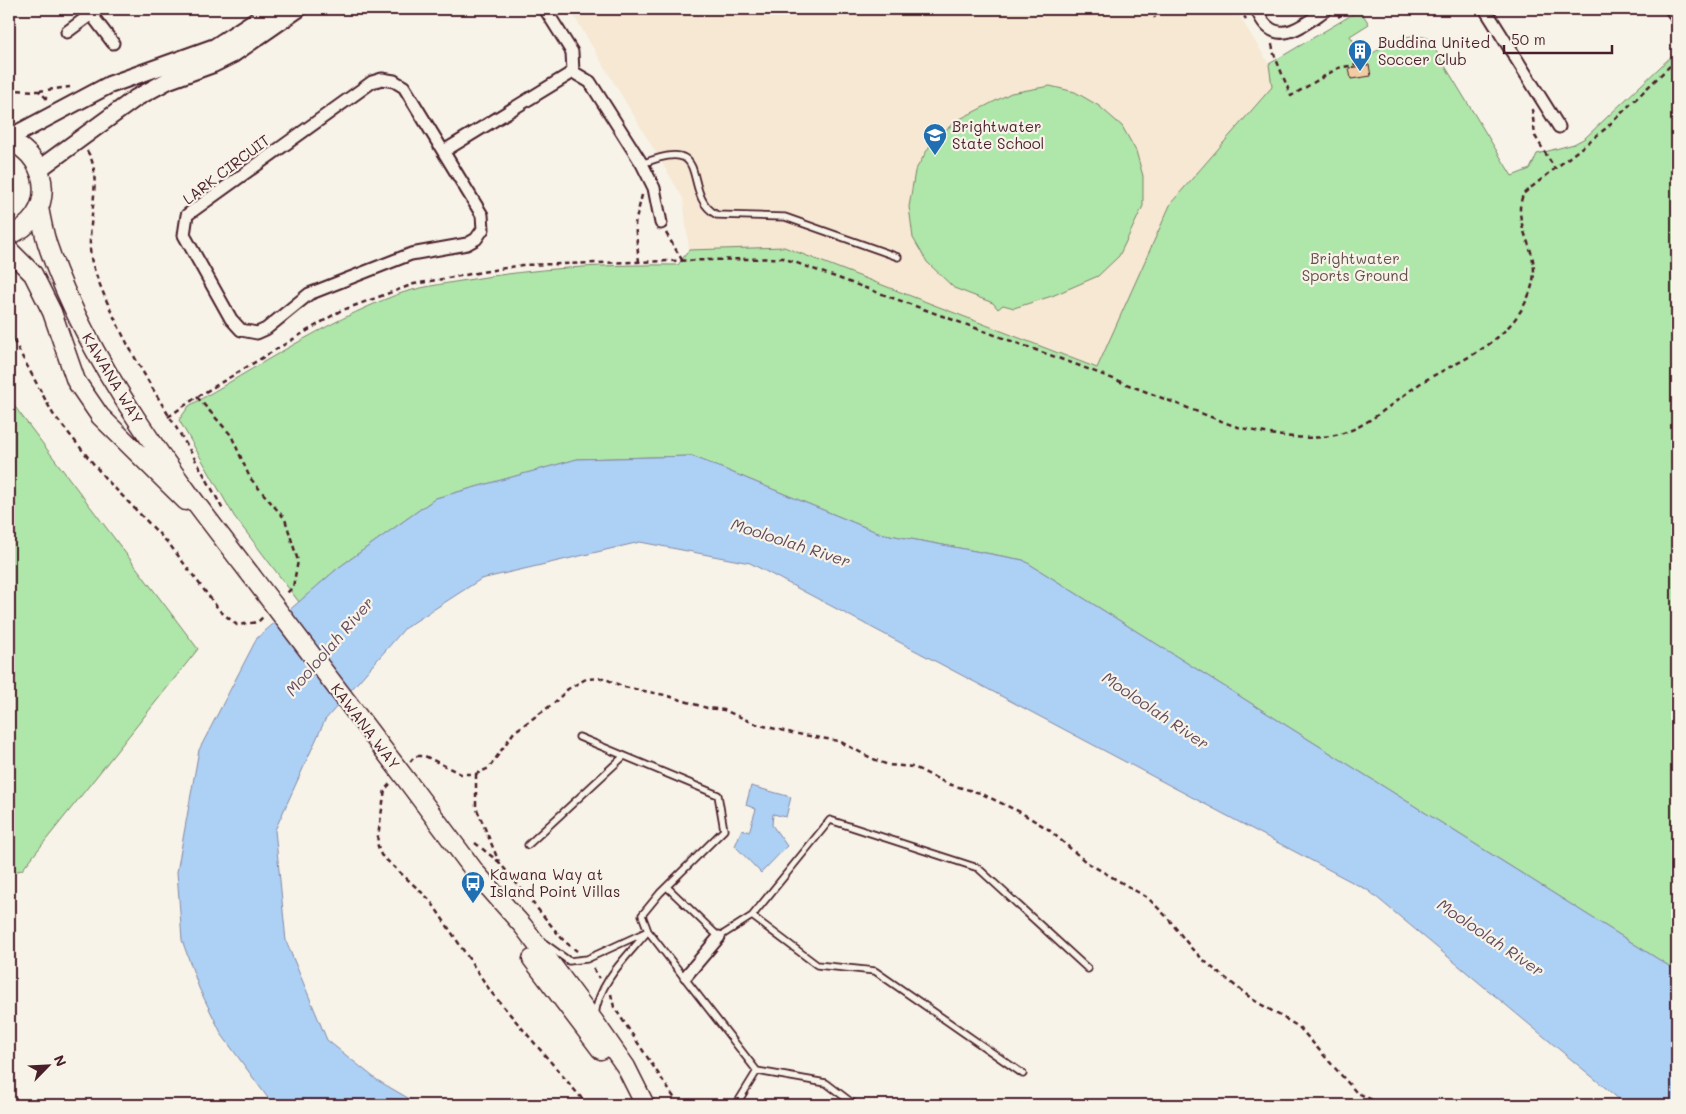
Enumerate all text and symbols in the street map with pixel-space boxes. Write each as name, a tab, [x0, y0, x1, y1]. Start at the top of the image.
scale bar	[1504, 22, 1611, 54]
text: 50 m	[1511, 29, 1546, 49]
place label: Buddina United Soccer Club	[1378, 32, 1490, 69]
building icon: Buddina United Soccer Club	[1347, 38, 1373, 72]
place label: Brightwater State School	[952, 116, 1044, 153]
school or university icon: Brightwater State School	[922, 122, 948, 156]
street label: LARK CIRCUIT	[178, 130, 274, 208]
park label: Brightwater Sports Ground	[1302, 248, 1408, 285]
street label: KAWANA WAY	[78, 329, 148, 427]
water label: Mooloolah River	[729, 513, 853, 571]
water label: Mooloolah River	[280, 592, 378, 700]
water label: Mooloolah River	[1099, 667, 1213, 753]
street label: KAWANA WAY	[327, 679, 405, 773]
place label: Kawana Way at Island Point Villas	[490, 864, 620, 901]
bus stop icon: Kawana Way at Island Point Villas	[460, 870, 486, 904]
water label: Mooloolah River	[1434, 894, 1548, 980]
north arrow	[22, 1042, 72, 1092]
text: N	[49, 1052, 71, 1069]

